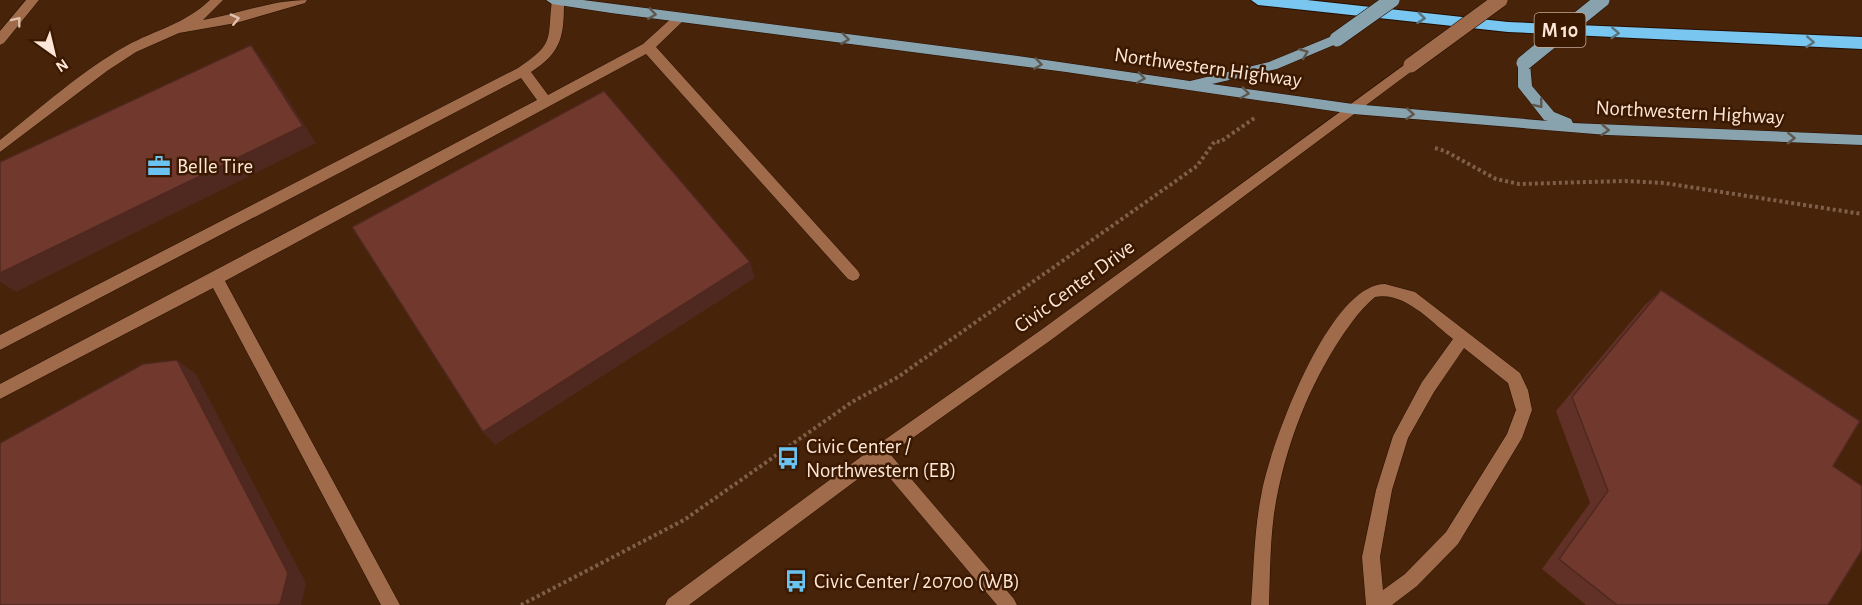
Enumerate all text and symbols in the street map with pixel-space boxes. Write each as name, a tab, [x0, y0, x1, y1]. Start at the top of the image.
one-way arrow	[647, 8, 656, 20]
one-way arrow	[1416, 11, 1425, 24]
one-way arrow	[230, 13, 240, 26]
road number: M 10	[1534, 13, 1586, 47]
one-way arrow	[10, 17, 21, 28]
north arrow	[24, 24, 84, 84]
one-way arrow	[1611, 26, 1620, 39]
one-way arrow	[840, 32, 850, 45]
one-way arrow	[1806, 35, 1815, 48]
street label: Northwestern Highway	[1113, 44, 1303, 91]
one-way arrow	[1298, 48, 1309, 60]
text: N	[53, 56, 71, 75]
one-way arrow	[1034, 57, 1043, 69]
one-way arrow	[1136, 72, 1146, 84]
one-way arrow	[1240, 87, 1250, 99]
one-way arrow	[1531, 97, 1542, 108]
street label: Northwestern Highway	[1595, 97, 1785, 128]
one-way arrow	[1406, 107, 1415, 120]
one-way arrow	[1600, 123, 1609, 136]
one-way arrow	[1786, 132, 1795, 145]
office icon: Belle Tire	[146, 153, 172, 179]
place label: Belle Tire	[177, 156, 253, 177]
street label: Civic Center Drive	[1010, 236, 1138, 337]
place label: Civic Center / Northwestern (EB)	[806, 436, 956, 481]
bus stop icon: Civic Center / Northwestern (EB)	[775, 445, 801, 471]
bus stop icon: Civic Center / 20700 (WB)	[783, 568, 809, 594]
place label: Civic Center / 20700 (WB)	[814, 571, 1020, 592]

